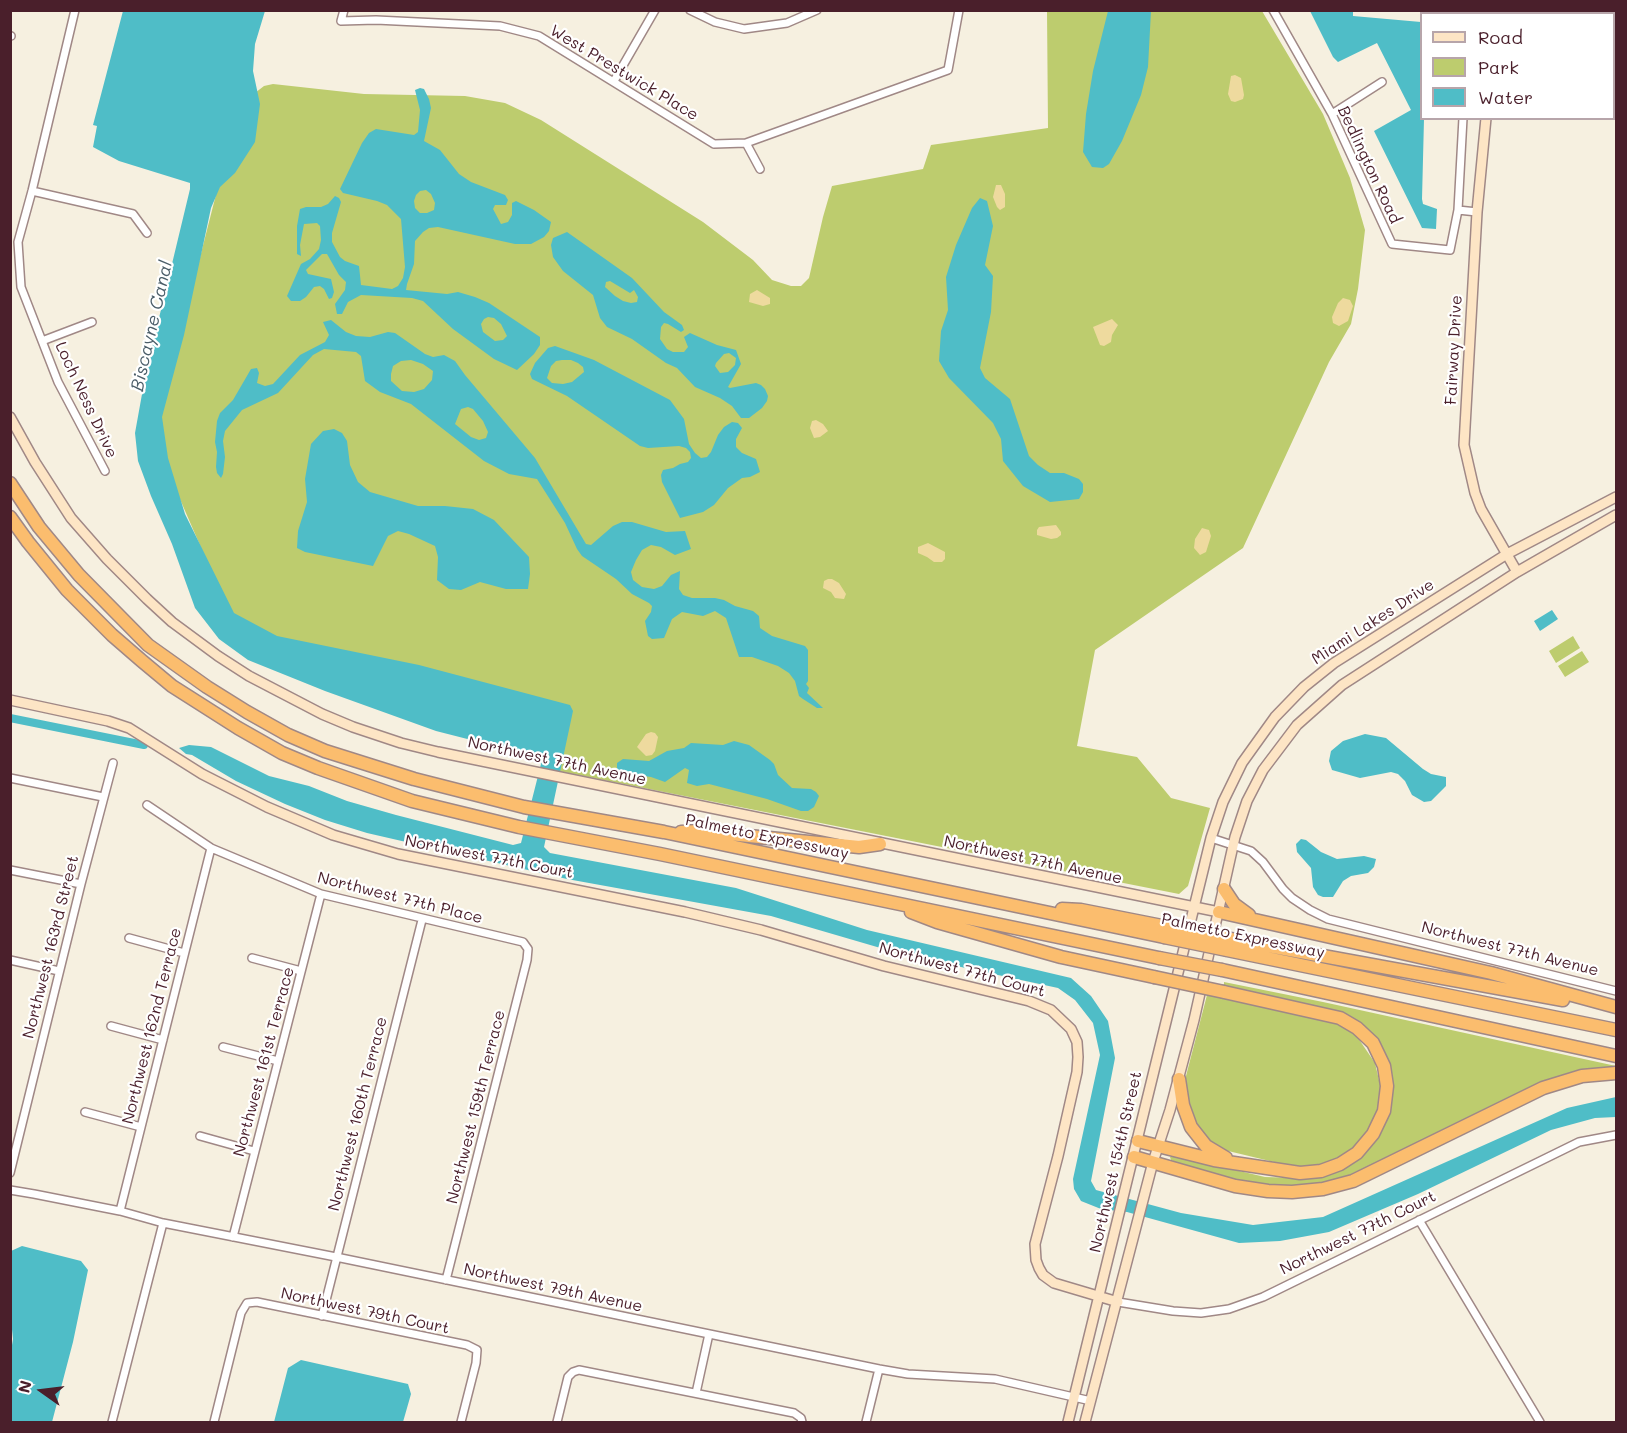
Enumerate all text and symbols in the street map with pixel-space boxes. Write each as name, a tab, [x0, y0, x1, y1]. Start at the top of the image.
legend	[1420, 12, 1615, 120]
street label: West Prestwick Place	[546, 21, 702, 125]
text: Road	[1478, 25, 1523, 49]
text: Park	[1478, 55, 1519, 79]
text: Water	[1478, 85, 1533, 109]
street label: Bedlington Road	[1333, 103, 1405, 227]
water label: Biscayne Canal	[126, 259, 178, 393]
street label: Fairway Drive	[1442, 295, 1466, 405]
street label: Loch Ness Drive	[51, 339, 121, 461]
street label: Miami Lakes Drive	[1308, 575, 1438, 669]
street label: Northwest 77th Avenue	[466, 733, 648, 789]
street label: Palmetto Expressway	[684, 810, 850, 864]
street label: Northwest 77th Court	[403, 831, 575, 883]
street label: Northwest 77th Avenue	[942, 832, 1124, 888]
street label: Northwest 163rd Street	[19, 853, 83, 1041]
street label: Northwest 77th Place	[315, 868, 485, 928]
street label: Palmetto Expressway	[1160, 909, 1326, 963]
street label: Northwest 77th Avenue	[1419, 918, 1601, 980]
street label: Northwest 162nd Terrace	[118, 926, 186, 1126]
street label: Northwest 77th Court	[877, 939, 1047, 1001]
street label: Northwest 161st Terrace	[229, 965, 299, 1159]
street label: Northwest 159th Terrace	[443, 1008, 509, 1206]
street label: Northwest 160th Terrace	[325, 1015, 391, 1213]
street label: Northwest 154th Street	[1086, 1069, 1146, 1255]
street label: Northwest 77th Court	[1277, 1187, 1439, 1279]
street label: Northwest 79th Avenue	[462, 1260, 644, 1316]
street label: Northwest 79th Court	[279, 1284, 451, 1338]
north arrow	[12, 1361, 72, 1421]
text: N	[12, 1378, 36, 1395]

